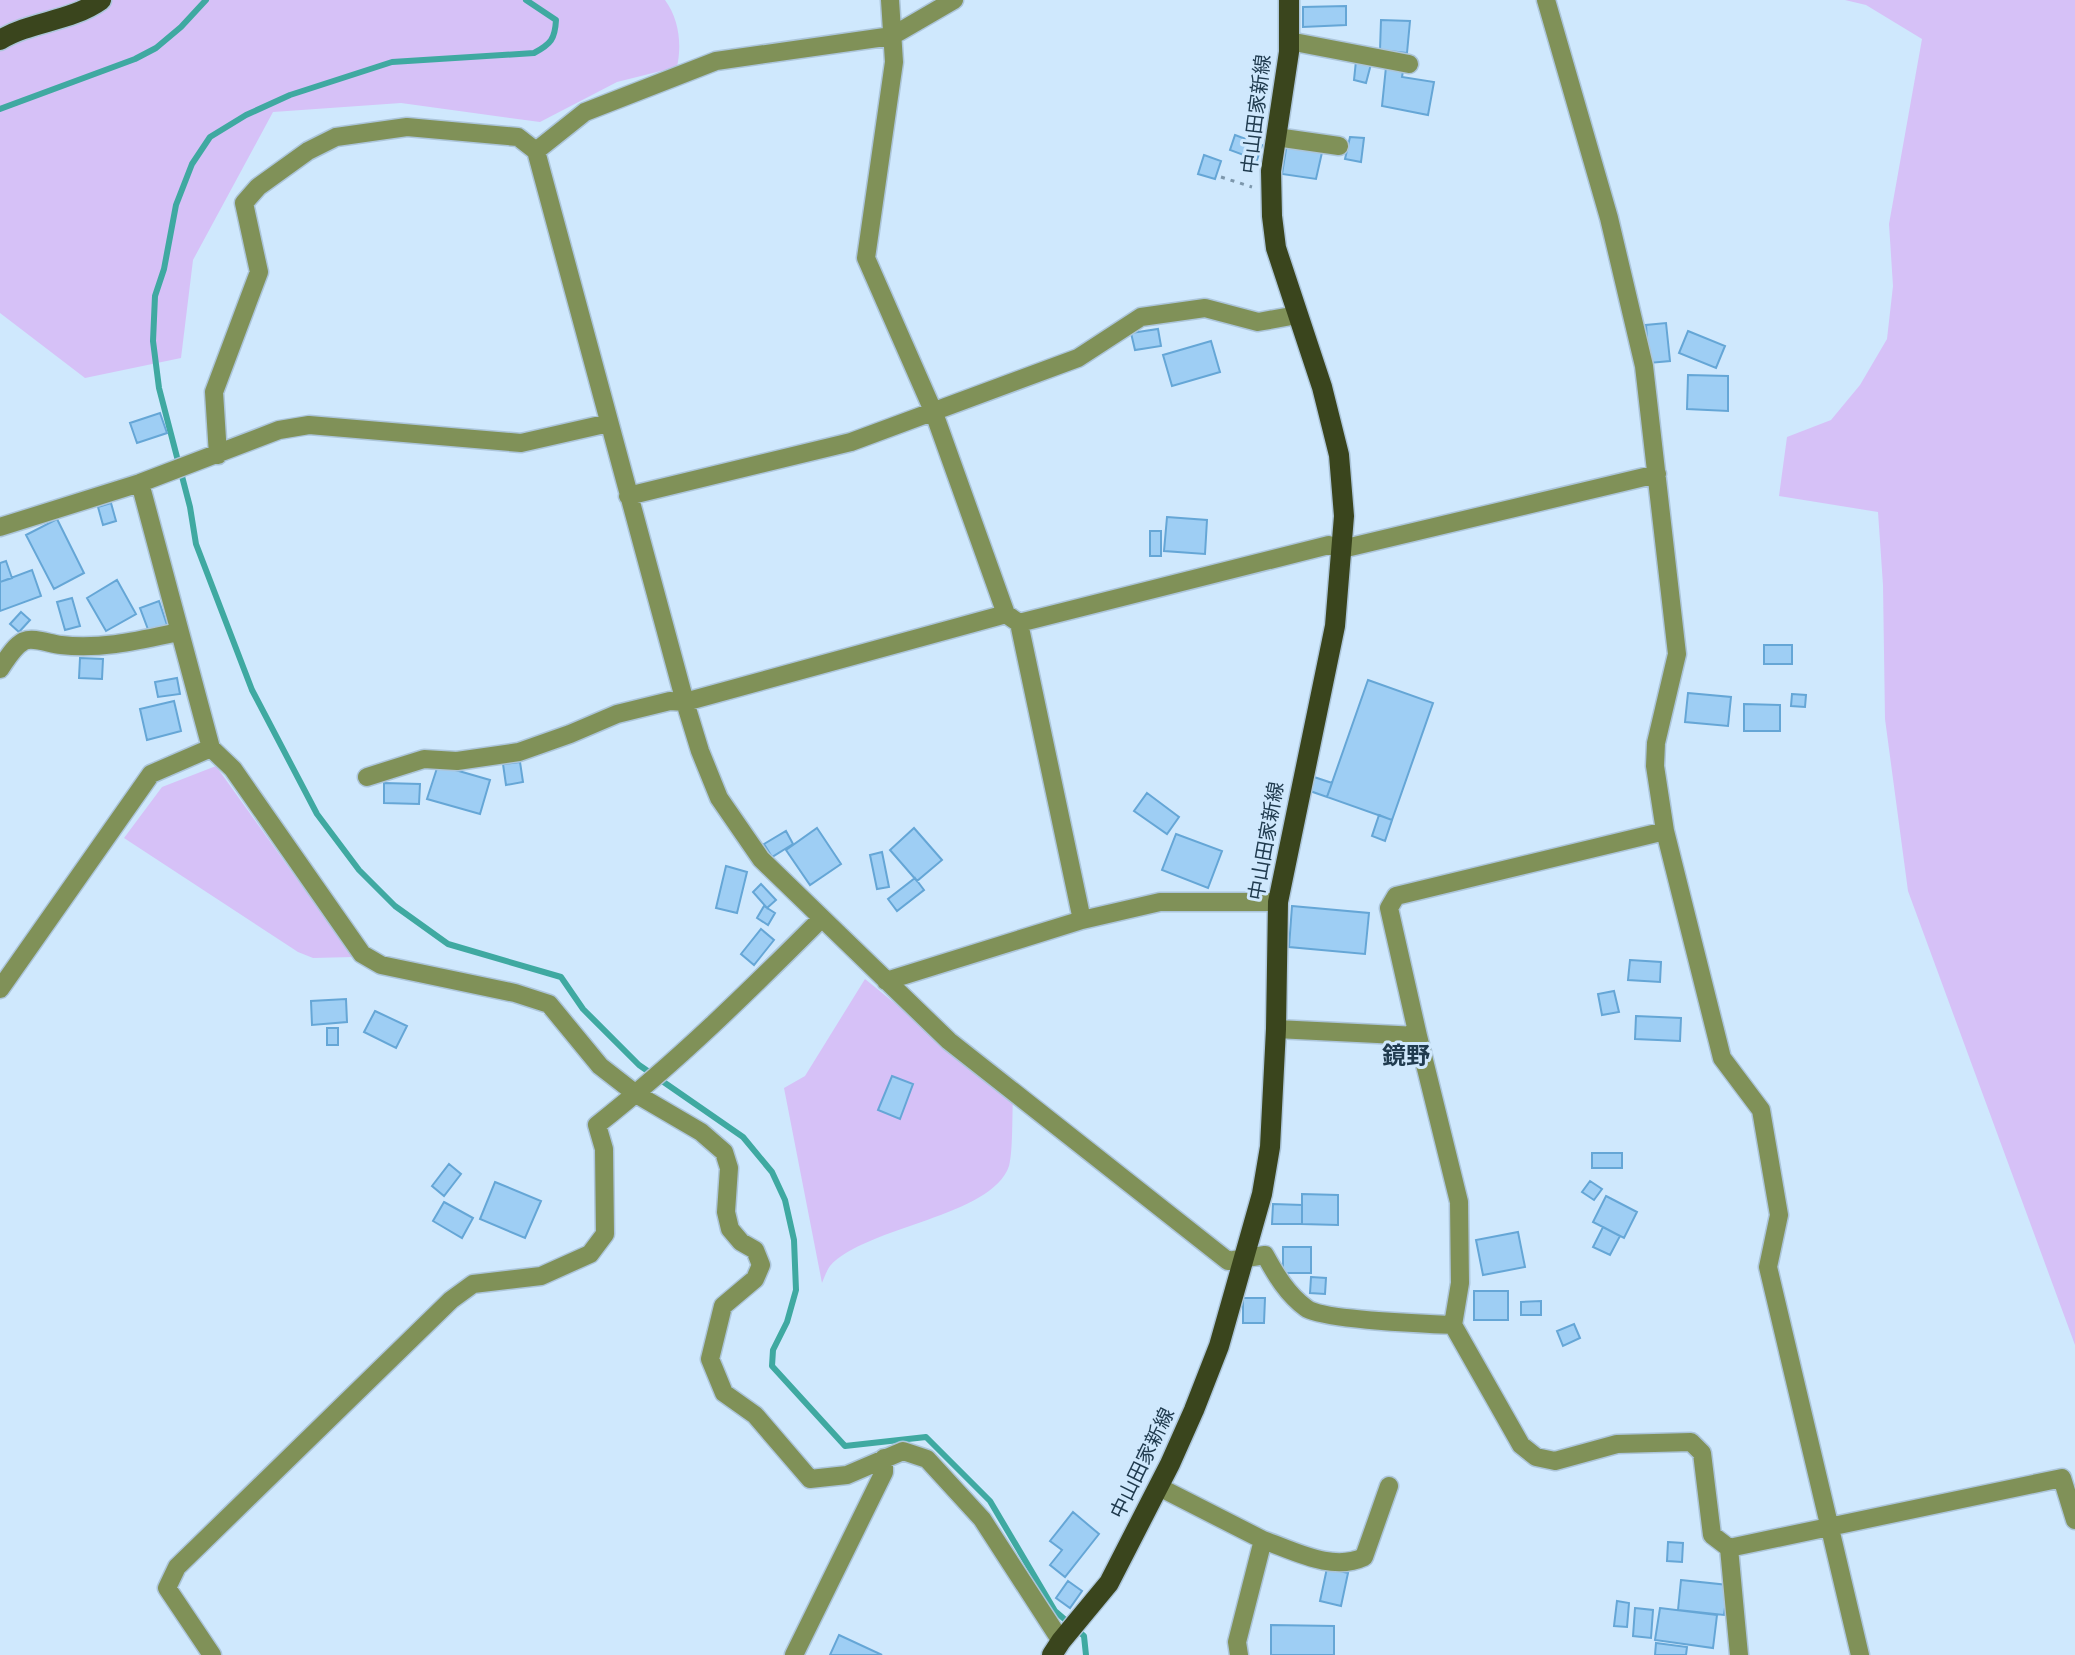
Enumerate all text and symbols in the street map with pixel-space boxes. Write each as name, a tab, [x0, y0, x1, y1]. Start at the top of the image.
street label: 中山田家新線	[1236, 53, 1276, 175]
street label: 中山田家新線	[1243, 780, 1289, 902]
district label: 鏡野	[1382, 1040, 1430, 1071]
street label: 中山田家新線	[1104, 1403, 1180, 1523]

